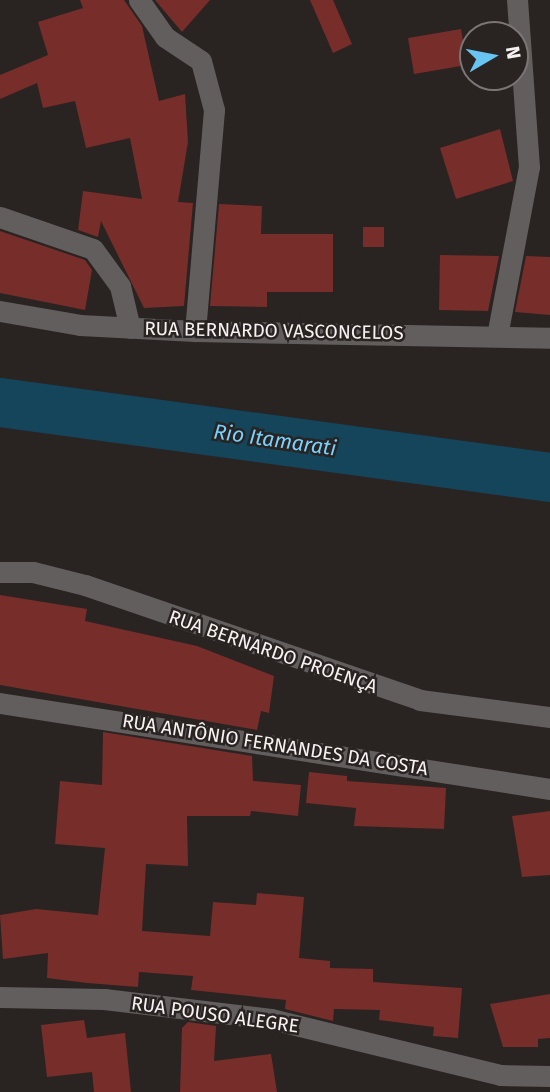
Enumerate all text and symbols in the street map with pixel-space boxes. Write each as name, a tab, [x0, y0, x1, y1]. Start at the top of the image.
north arrow	[459, 21, 529, 91]
text: N	[501, 44, 526, 61]
street label: RUA BERNARDO VASCONCELOS	[144, 317, 404, 345]
water label: Rio Itamarati	[212, 419, 338, 461]
street label: RUA BERNARDO PROENÇA	[166, 606, 380, 698]
street label: RUA ANTÔNIO FERNANDES DA COSTA	[121, 710, 429, 780]
street label: RUA POUSO ALEGRE	[130, 992, 300, 1038]

